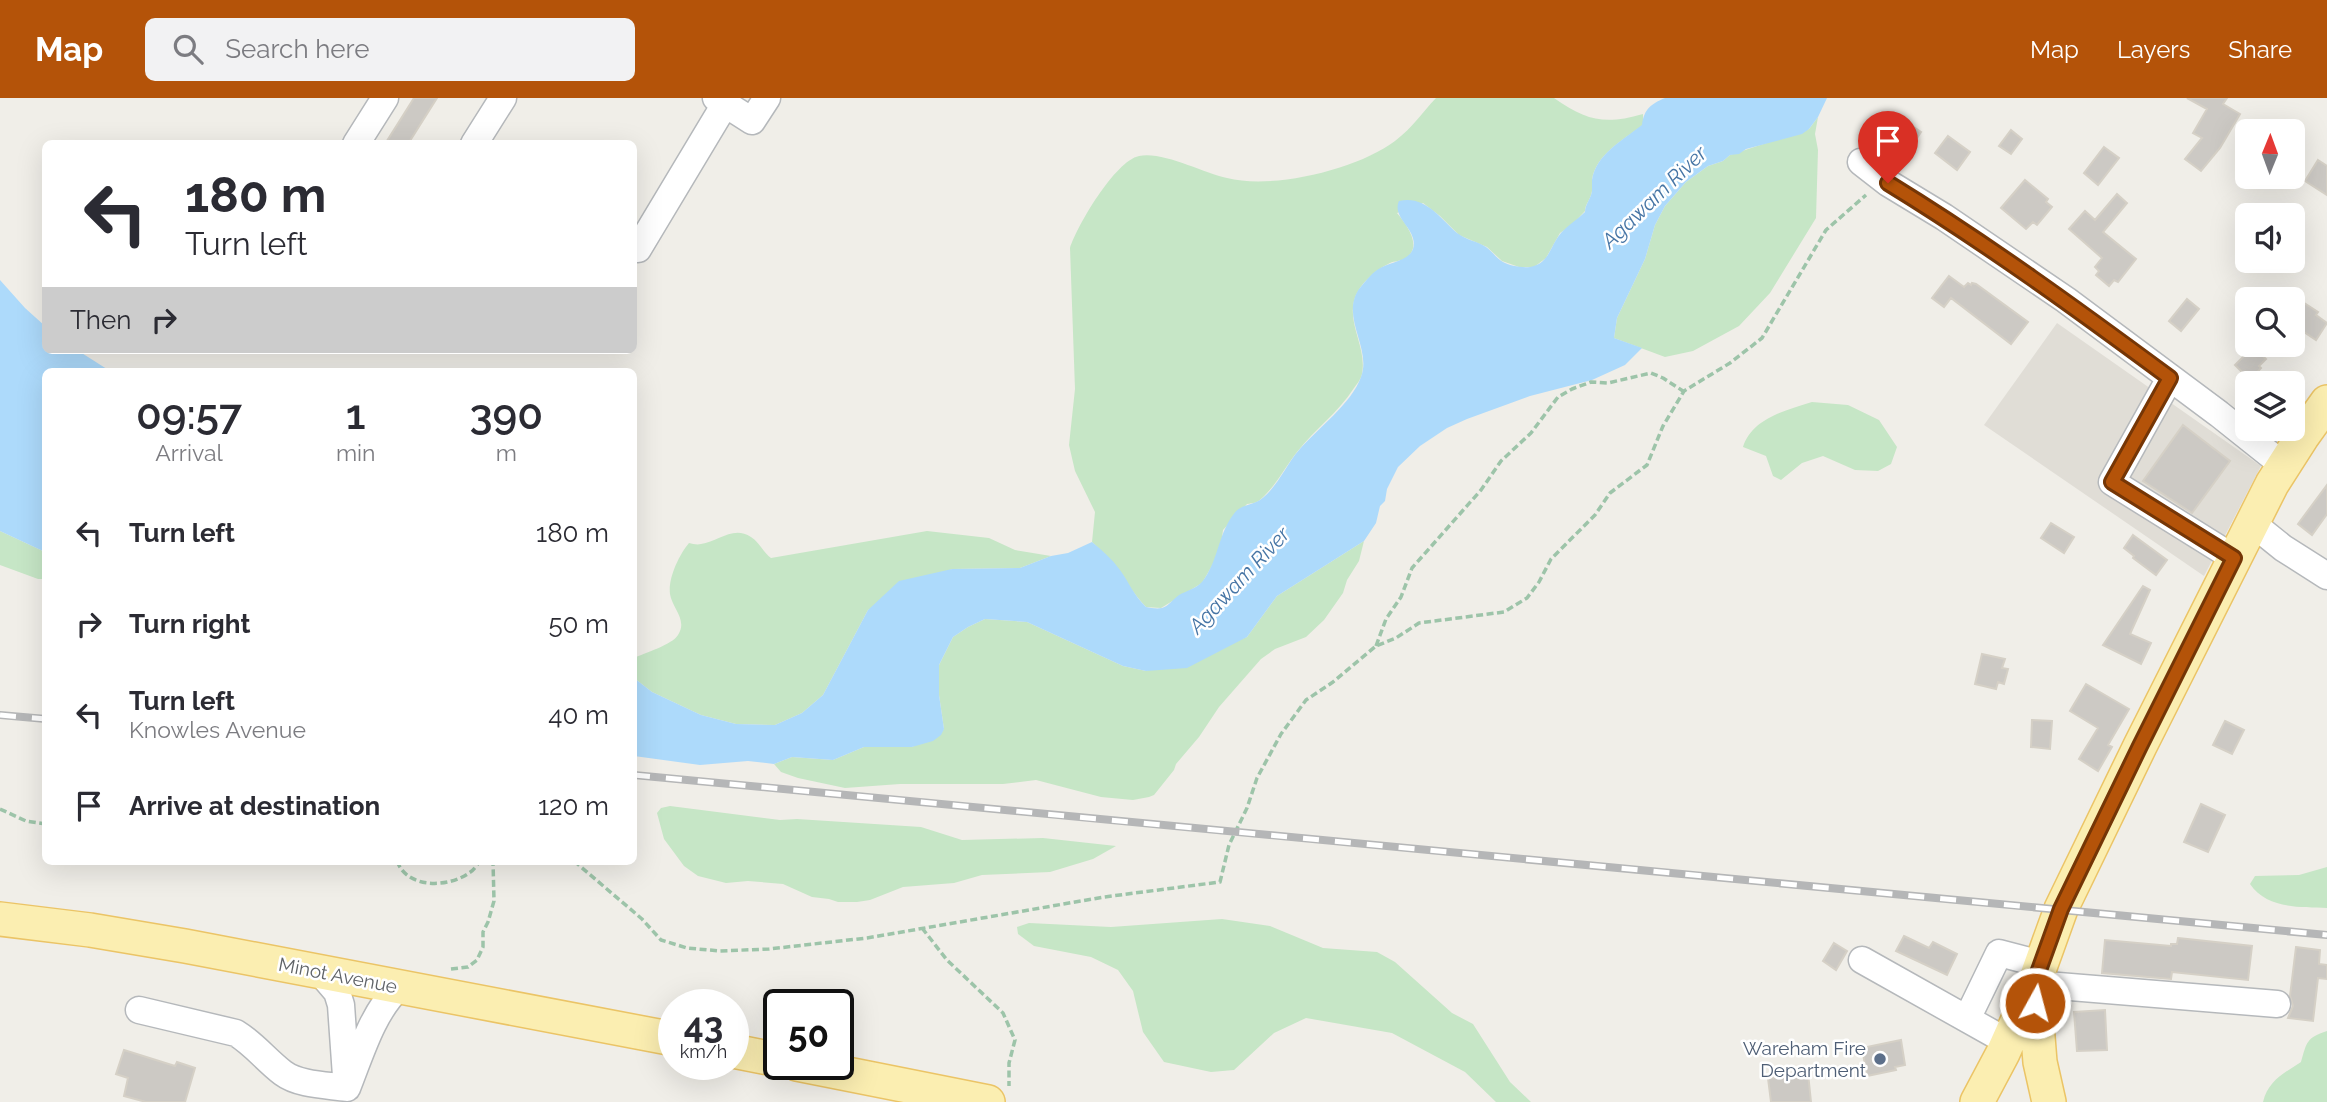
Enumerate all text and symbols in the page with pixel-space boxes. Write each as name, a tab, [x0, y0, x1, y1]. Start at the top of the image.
search box	[145, 18, 635, 81]
text: Map	[35, 30, 103, 69]
icon: search	[169, 30, 207, 68]
text: Search here	[225, 34, 370, 64]
text: Map	[2030, 35, 2079, 64]
text: Layers	[2117, 35, 2190, 64]
text: Share	[2228, 35, 2292, 64]
pin	[1858, 111, 1918, 183]
north arrow	[2235, 119, 2305, 189]
map controls	[2235, 119, 2305, 441]
icon: arrive	[1869, 122, 1907, 160]
water label: Agawam River	[1596, 140, 1712, 254]
text: 180 m	[185, 166, 326, 223]
icon: left	[70, 168, 161, 259]
button: sound	[2235, 203, 2305, 273]
text: Turn left	[185, 225, 307, 262]
button: search	[2235, 287, 2305, 357]
icon: right	[145, 301, 183, 339]
text: Then	[70, 305, 131, 335]
button: layers	[2235, 371, 2305, 441]
text: 09:57	[136, 390, 242, 439]
text: 1	[346, 390, 366, 439]
text: 390	[469, 390, 543, 439]
text: Arrival	[155, 439, 223, 466]
text: min	[336, 439, 376, 466]
text: m	[496, 439, 517, 466]
icon: left	[70, 514, 108, 552]
text: Turn left	[129, 518, 235, 548]
text: 180 m	[536, 518, 609, 548]
water label: Agawam River	[1183, 521, 1295, 639]
icon: right	[70, 605, 108, 643]
text: Turn right	[129, 609, 250, 639]
text: 50 m	[548, 609, 609, 639]
text: Turn left	[129, 686, 235, 716]
icon: left	[70, 696, 108, 734]
text: 40 m	[548, 700, 609, 730]
text: Knowles Avenue	[129, 716, 306, 743]
icon: arrive	[70, 787, 108, 825]
text: Arrive at destination	[129, 791, 380, 821]
text: 120 m	[538, 791, 609, 821]
street label: Minot Avenue	[277, 953, 399, 997]
position arrow	[1998, 966, 2072, 1040]
speed limit sign: 50	[763, 989, 854, 1080]
text: 43	[684, 1005, 723, 1046]
place label: Wareham Fire Department	[1743, 1037, 1867, 1081]
text: km/h	[680, 1041, 727, 1062]
marker: Wareham Fire Department	[1872, 1051, 1888, 1067]

